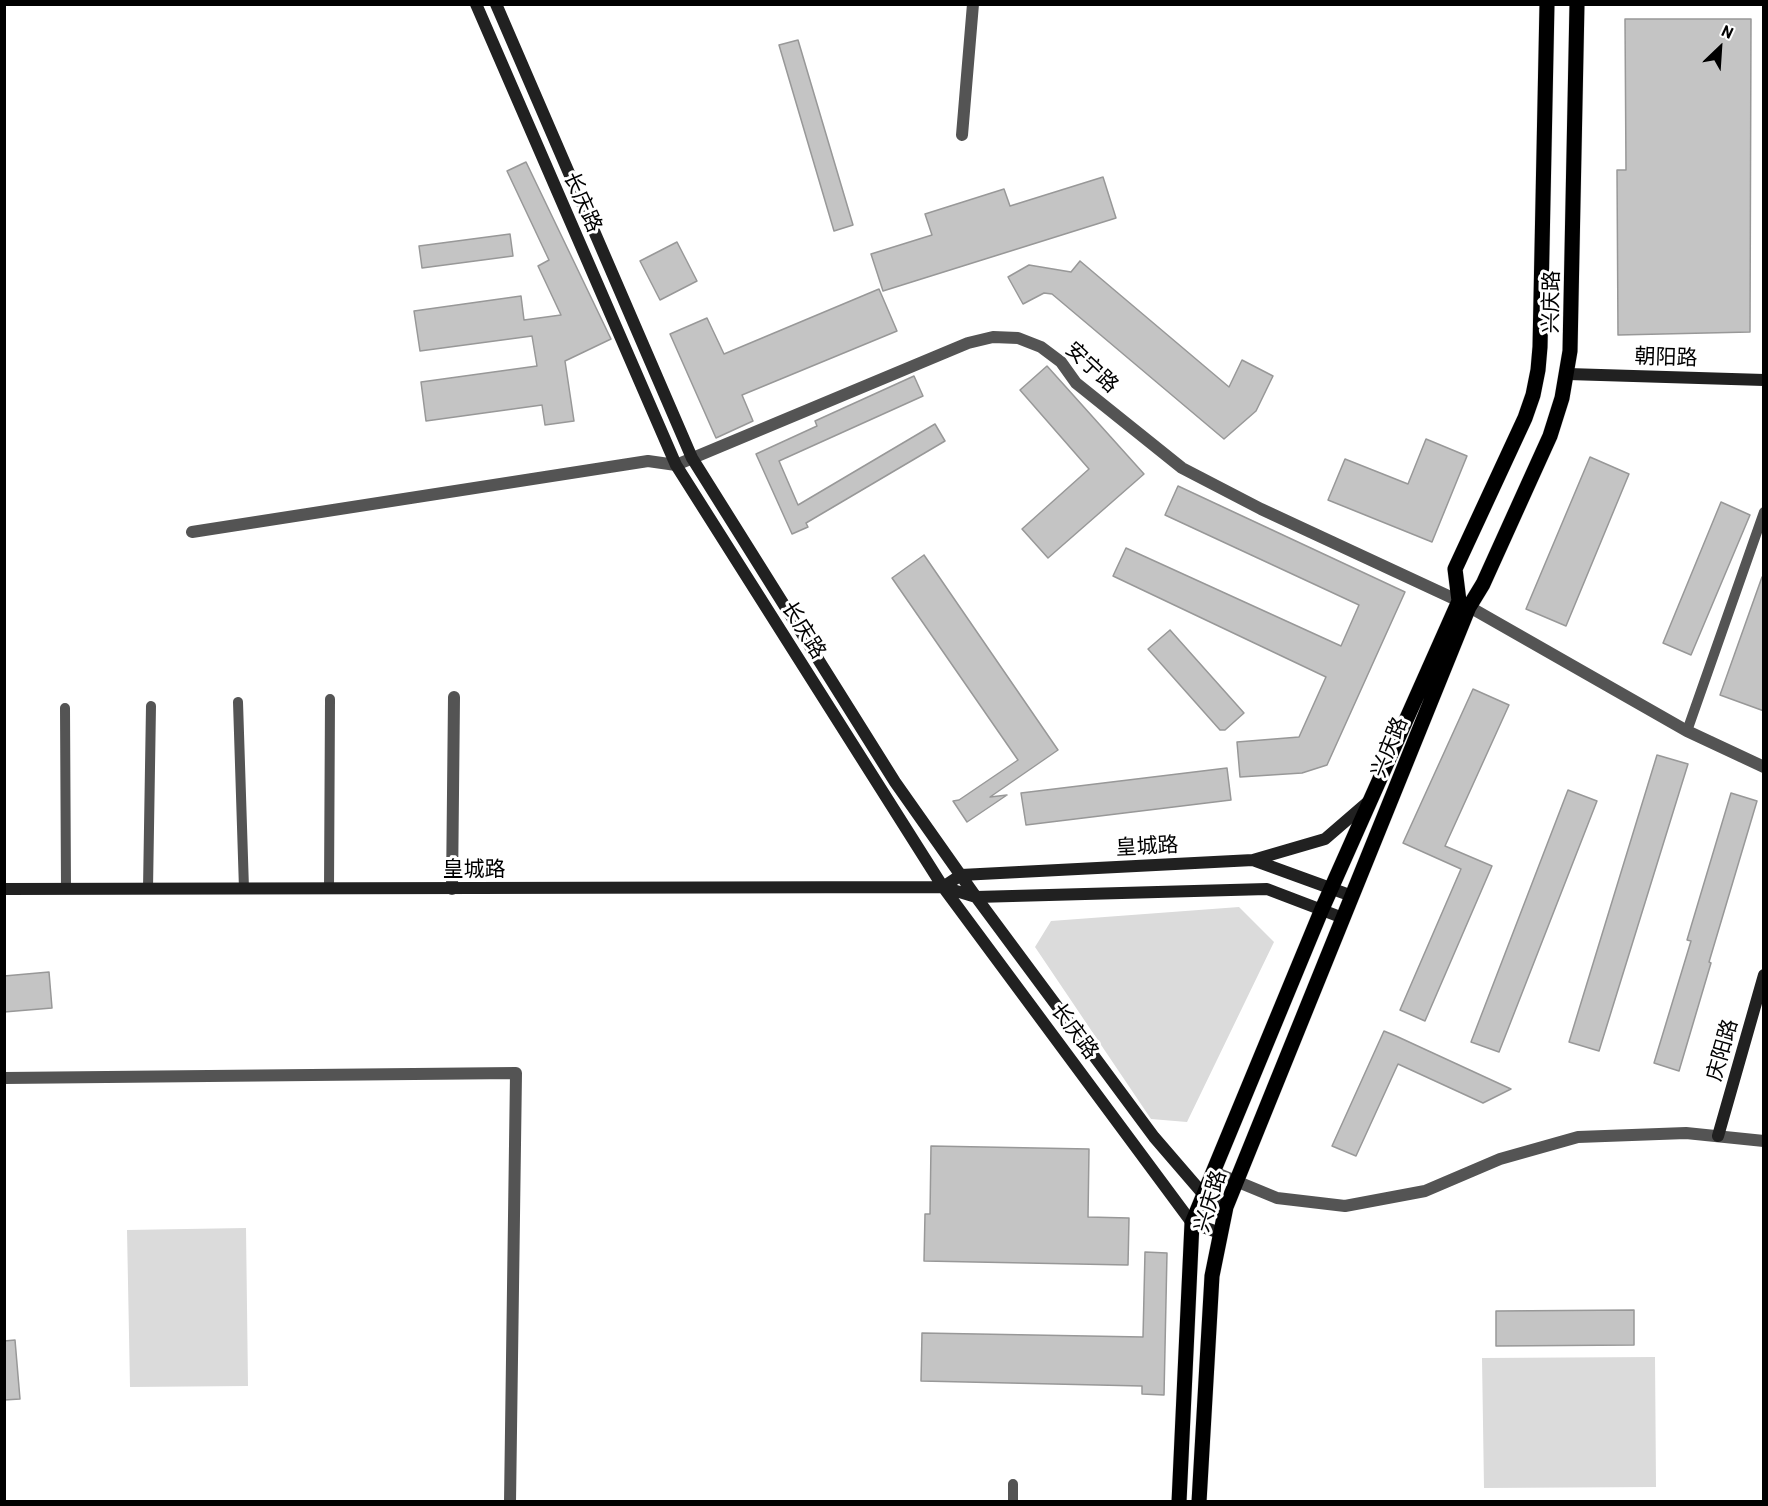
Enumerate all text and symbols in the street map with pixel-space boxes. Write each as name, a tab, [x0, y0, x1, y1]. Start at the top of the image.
north arrow	[1690, 18, 1750, 78]
text: N	[1719, 20, 1737, 42]
street label: 长庆路	[559, 168, 607, 236]
street label: 兴庆路	[1538, 270, 1564, 334]
street label: 安宁路	[1060, 336, 1124, 398]
street label: 朝阳路	[1634, 343, 1698, 371]
street label: 长庆路	[777, 597, 831, 663]
street label: 兴庆路	[1366, 713, 1412, 781]
street label: 皇城路	[1115, 832, 1179, 860]
street label: 皇城路	[443, 856, 505, 882]
street label: 长庆路	[1046, 998, 1104, 1064]
street label: 庆阳路	[1701, 1016, 1743, 1084]
street label: 兴庆路	[1189, 1167, 1231, 1235]

